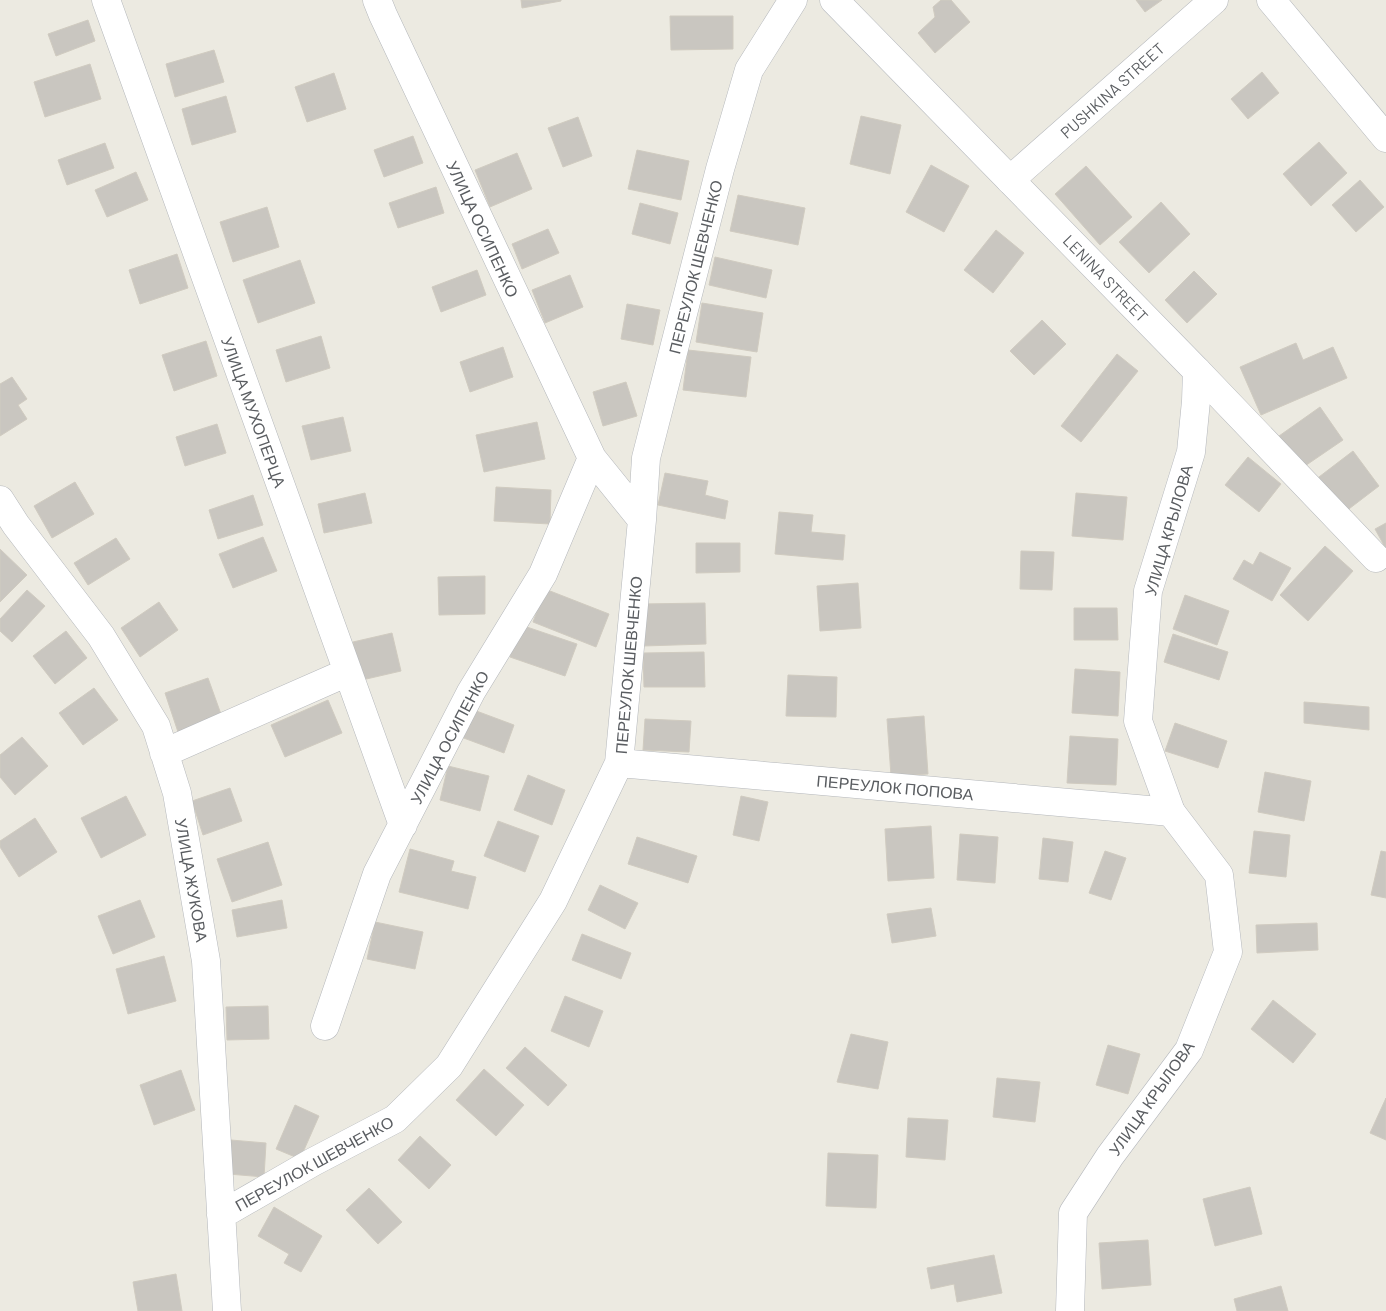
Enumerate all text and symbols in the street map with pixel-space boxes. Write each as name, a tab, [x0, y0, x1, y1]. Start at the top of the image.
street label: PUSHKINA STREET	[1056, 38, 1168, 142]
street label: УЛИЦА ОСИПЕНКО	[443, 158, 523, 300]
street label: ПЕРЕУЛОК ШЕВЧЕНКО	[664, 178, 726, 356]
street label: LENINA STREET	[1060, 230, 1152, 326]
street label: УЛИЦА МУХОПЕРЦА	[218, 334, 290, 490]
street label: УЛИЦА КРЫЛОВА	[1140, 462, 1196, 598]
street label: ПЕРЕУЛОК ШЕВЧЕНКО	[611, 575, 645, 755]
street label: УЛИЦА ОСИПЕНКО	[406, 667, 492, 807]
street label: ПЕРЕУЛОК ПОПОВА	[816, 771, 975, 803]
street label: УЛИЦА ЖУКОВА	[172, 817, 212, 944]
street label: УЛИЦА КРЫЛОВА	[1104, 1037, 1198, 1159]
street label: ПЕРЕУЛОК ШЕВЧЕНКО	[231, 1111, 397, 1215]

